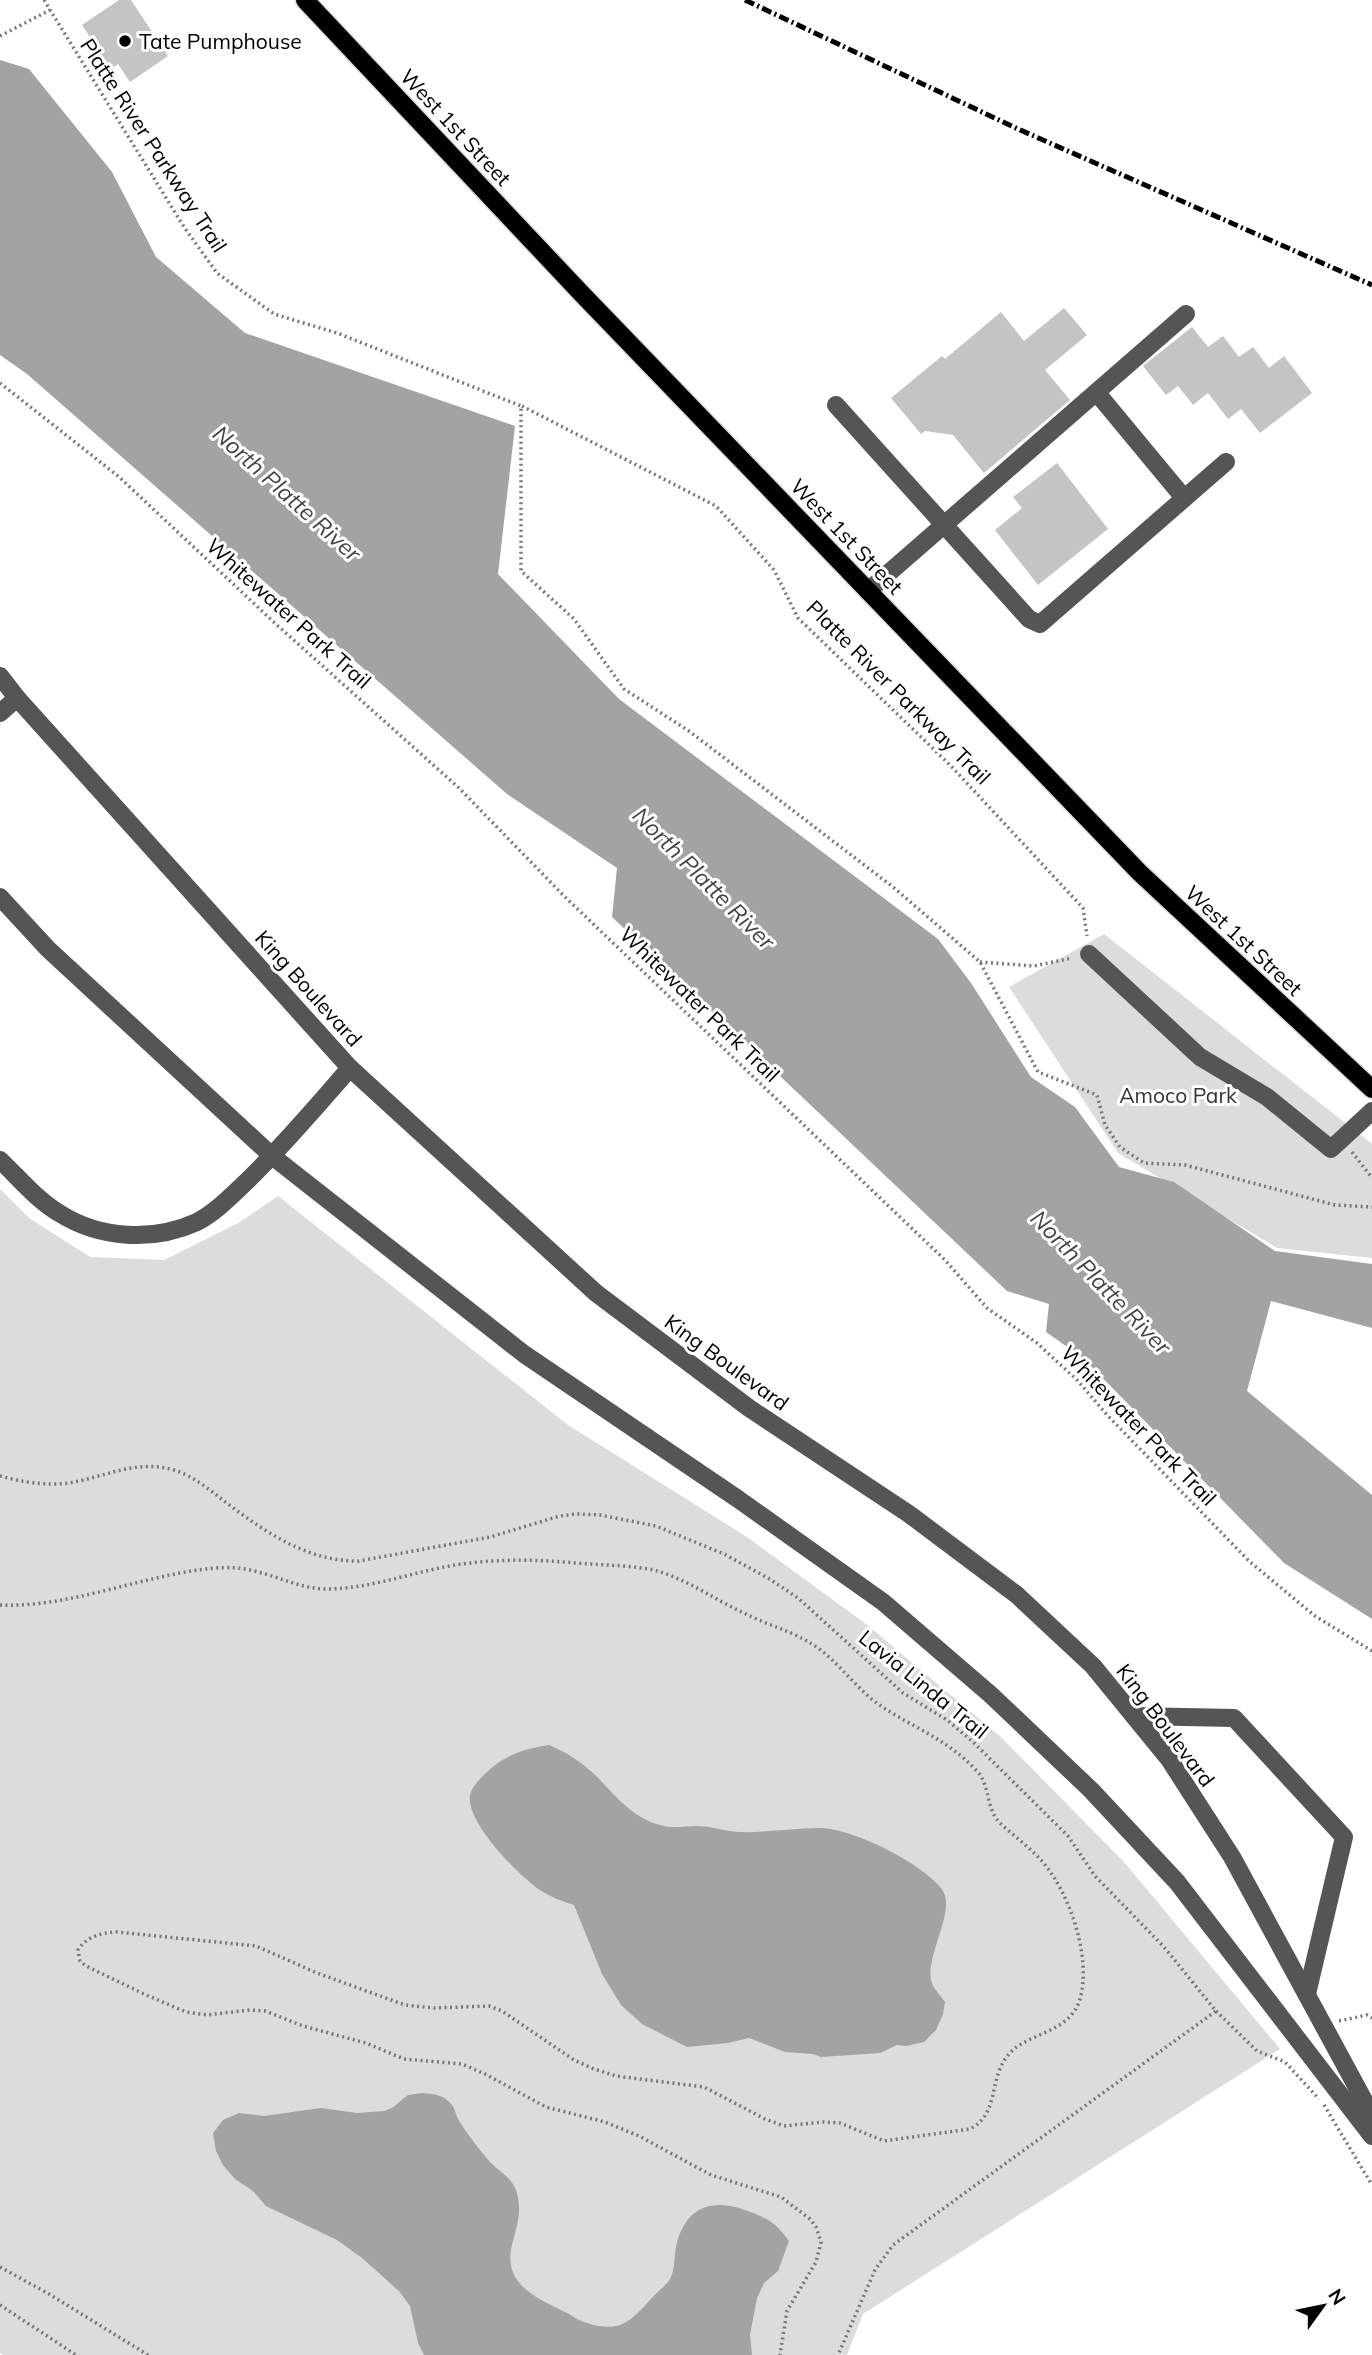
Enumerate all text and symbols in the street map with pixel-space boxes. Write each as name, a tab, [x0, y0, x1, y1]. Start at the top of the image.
place label: Tate Pumphouse	[139, 28, 302, 54]
street label: Platte River Parkway Trail	[75, 33, 233, 257]
marker: Tate Pumphouse	[117, 33, 133, 49]
street label: West 1st Street	[395, 63, 517, 191]
water label: North Platte River	[207, 419, 368, 568]
street label: West 1st Street	[785, 473, 909, 599]
street label: Whitewater Park Trail	[201, 532, 377, 694]
street label: Platte River Parkway Trail	[802, 595, 996, 789]
water label: North Platte River	[627, 801, 782, 956]
street label: West 1st Street	[1180, 879, 1308, 1001]
street label: Whitewater Park Trail	[615, 921, 785, 1087]
street label: King Boulevard	[250, 925, 368, 1051]
park label: Amoco Park	[1119, 1082, 1237, 1108]
water label: North Platte River	[1025, 1204, 1178, 1361]
street label: King Boulevard	[660, 1308, 794, 1416]
street label: Whitewater Park Trail	[1056, 1340, 1222, 1510]
street label: Lavia Linda Trail	[854, 1624, 994, 1744]
street label: King Boulevard	[1111, 1658, 1221, 1792]
north arrow	[1288, 2271, 1358, 2341]
text: N	[1323, 2284, 1351, 2309]

